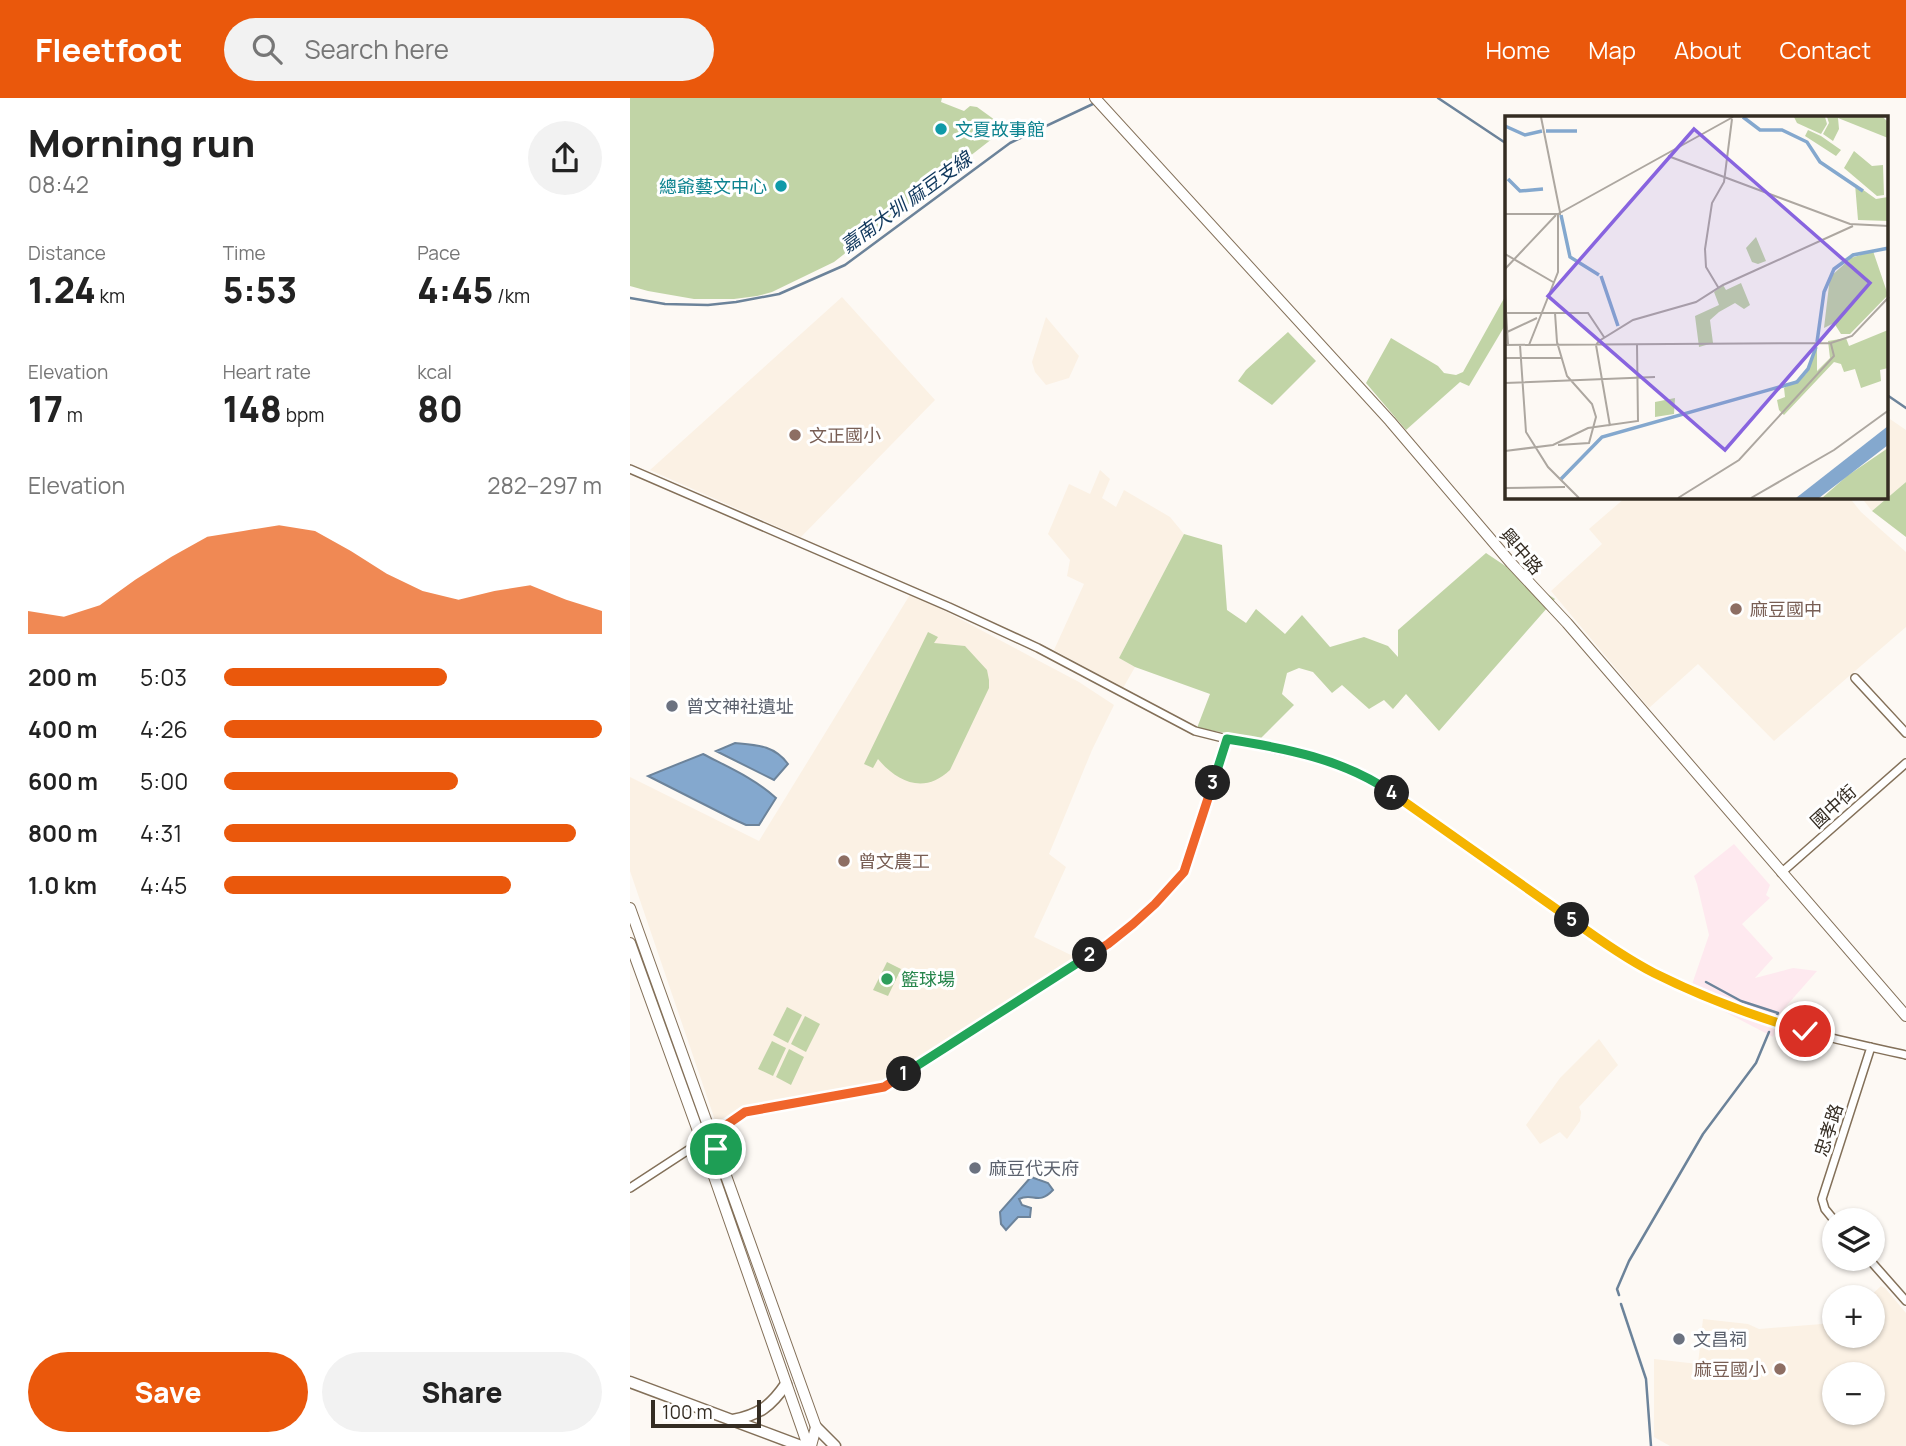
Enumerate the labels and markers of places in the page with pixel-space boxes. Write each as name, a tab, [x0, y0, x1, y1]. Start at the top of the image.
place label: 文夏故事館	[955, 117, 1045, 141]
marker: 文夏故事館	[933, 121, 949, 137]
place label: 總爺藝文中心	[659, 174, 767, 198]
marker: 總爺藝文中心	[773, 178, 789, 194]
place label: 文正國小	[809, 423, 881, 447]
marker: 文正國小	[787, 427, 803, 443]
place label: 麻豆國中	[1750, 597, 1822, 621]
marker: 麻豆國中	[1728, 601, 1744, 617]
place label: 曾文神社遺址	[686, 694, 794, 718]
marker: 曾文神社遺址	[664, 698, 680, 714]
pin: 3	[1196, 766, 1230, 800]
pin: 4	[1374, 776, 1410, 810]
place label: 曾文農工	[858, 849, 930, 873]
marker: 曾文農工	[836, 853, 852, 869]
pin: 5	[1555, 902, 1590, 938]
pin: 2	[1072, 938, 1107, 972]
place label: 籃球場	[901, 967, 955, 991]
marker: 籃球場	[879, 971, 895, 987]
pin	[1775, 1001, 1835, 1061]
pin: 1	[886, 1056, 922, 1091]
pin	[686, 1119, 746, 1179]
place label: 麻豆代天府	[989, 1156, 1079, 1180]
marker: 麻豆代天府	[967, 1160, 983, 1176]
place label: 文昌祠	[1693, 1327, 1747, 1351]
marker: 文昌祠	[1671, 1331, 1687, 1347]
place label: 麻豆國小	[1694, 1357, 1766, 1381]
marker: 麻豆國小	[1772, 1361, 1788, 1377]

